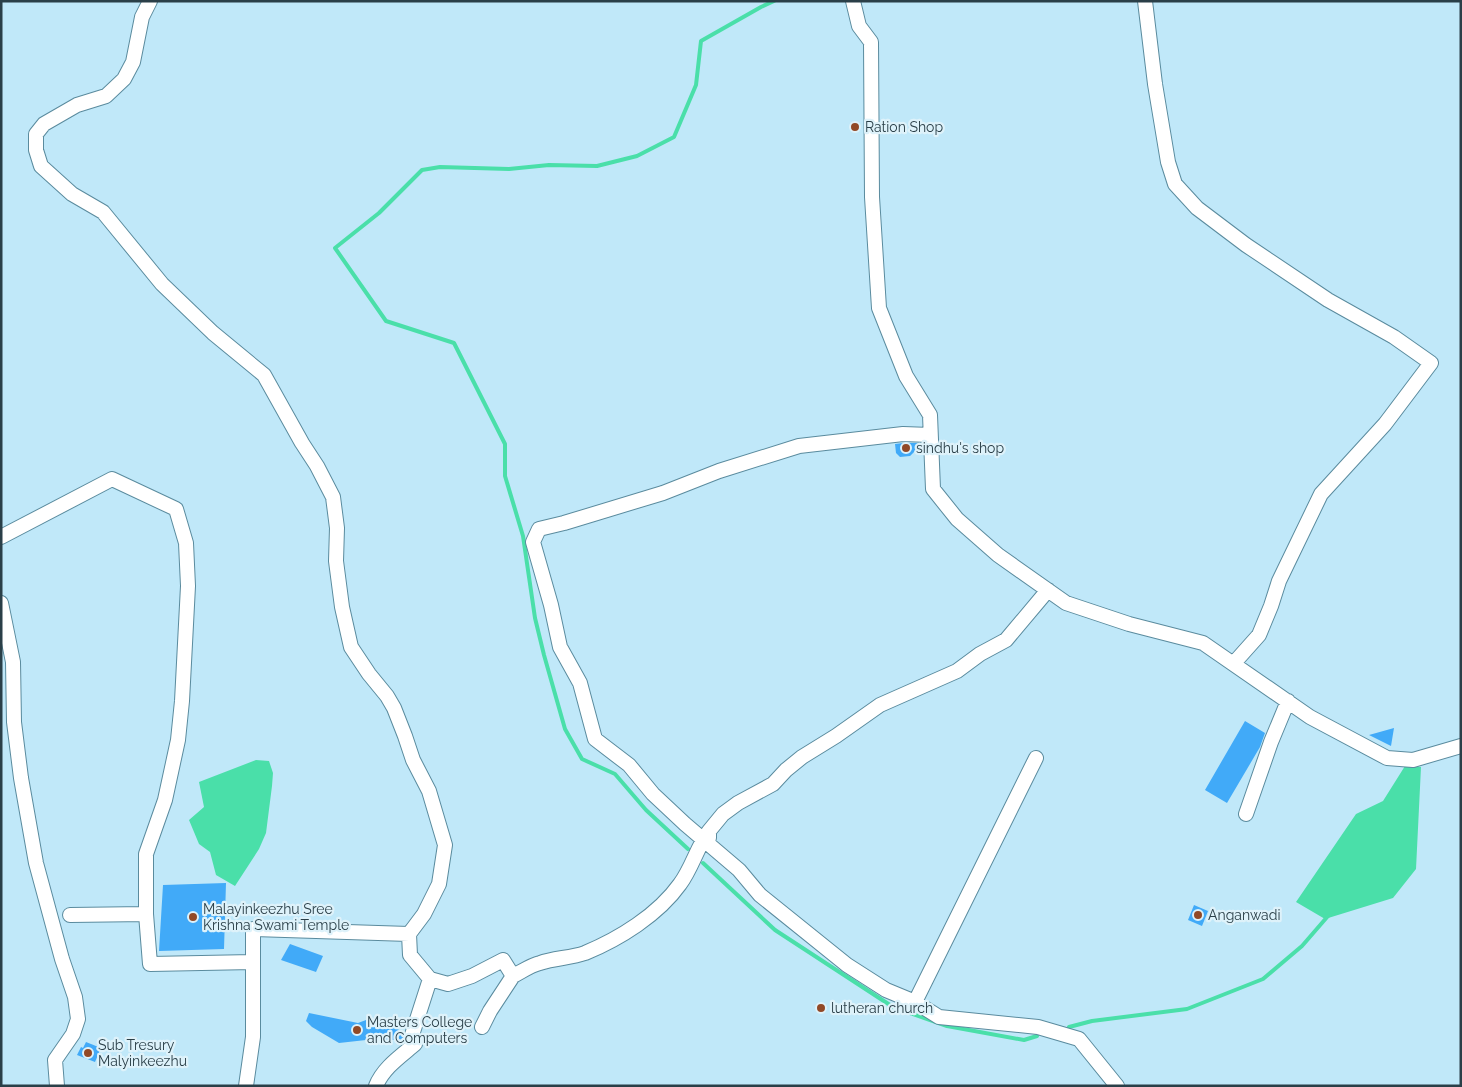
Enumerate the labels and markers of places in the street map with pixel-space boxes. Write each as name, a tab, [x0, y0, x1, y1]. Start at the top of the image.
place label: Ration Shop	[865, 119, 943, 135]
marker: Ration Shop	[849, 121, 861, 133]
place label: sindhu's shop	[916, 440, 1004, 456]
marker: sindhu's shop	[900, 442, 912, 454]
place label: Malayinkeezhu Sree Krishna Swami Temple	[203, 901, 349, 933]
place label: Anganwadi	[1208, 907, 1281, 923]
marker: Anganwadi	[1192, 909, 1204, 921]
marker: Malayinkeezhu Sree Krishna Swami Temple	[187, 911, 199, 923]
place label: lutheran church	[831, 1000, 933, 1016]
marker: lutheran church	[815, 1002, 827, 1014]
place label: Masters College and Computers	[367, 1014, 472, 1046]
marker: Masters College and Computers	[351, 1024, 363, 1036]
place label: Sub Tresury Malyinkeezhu	[98, 1037, 187, 1069]
marker: Sub Tresury Malyinkeezhu	[82, 1047, 94, 1059]

